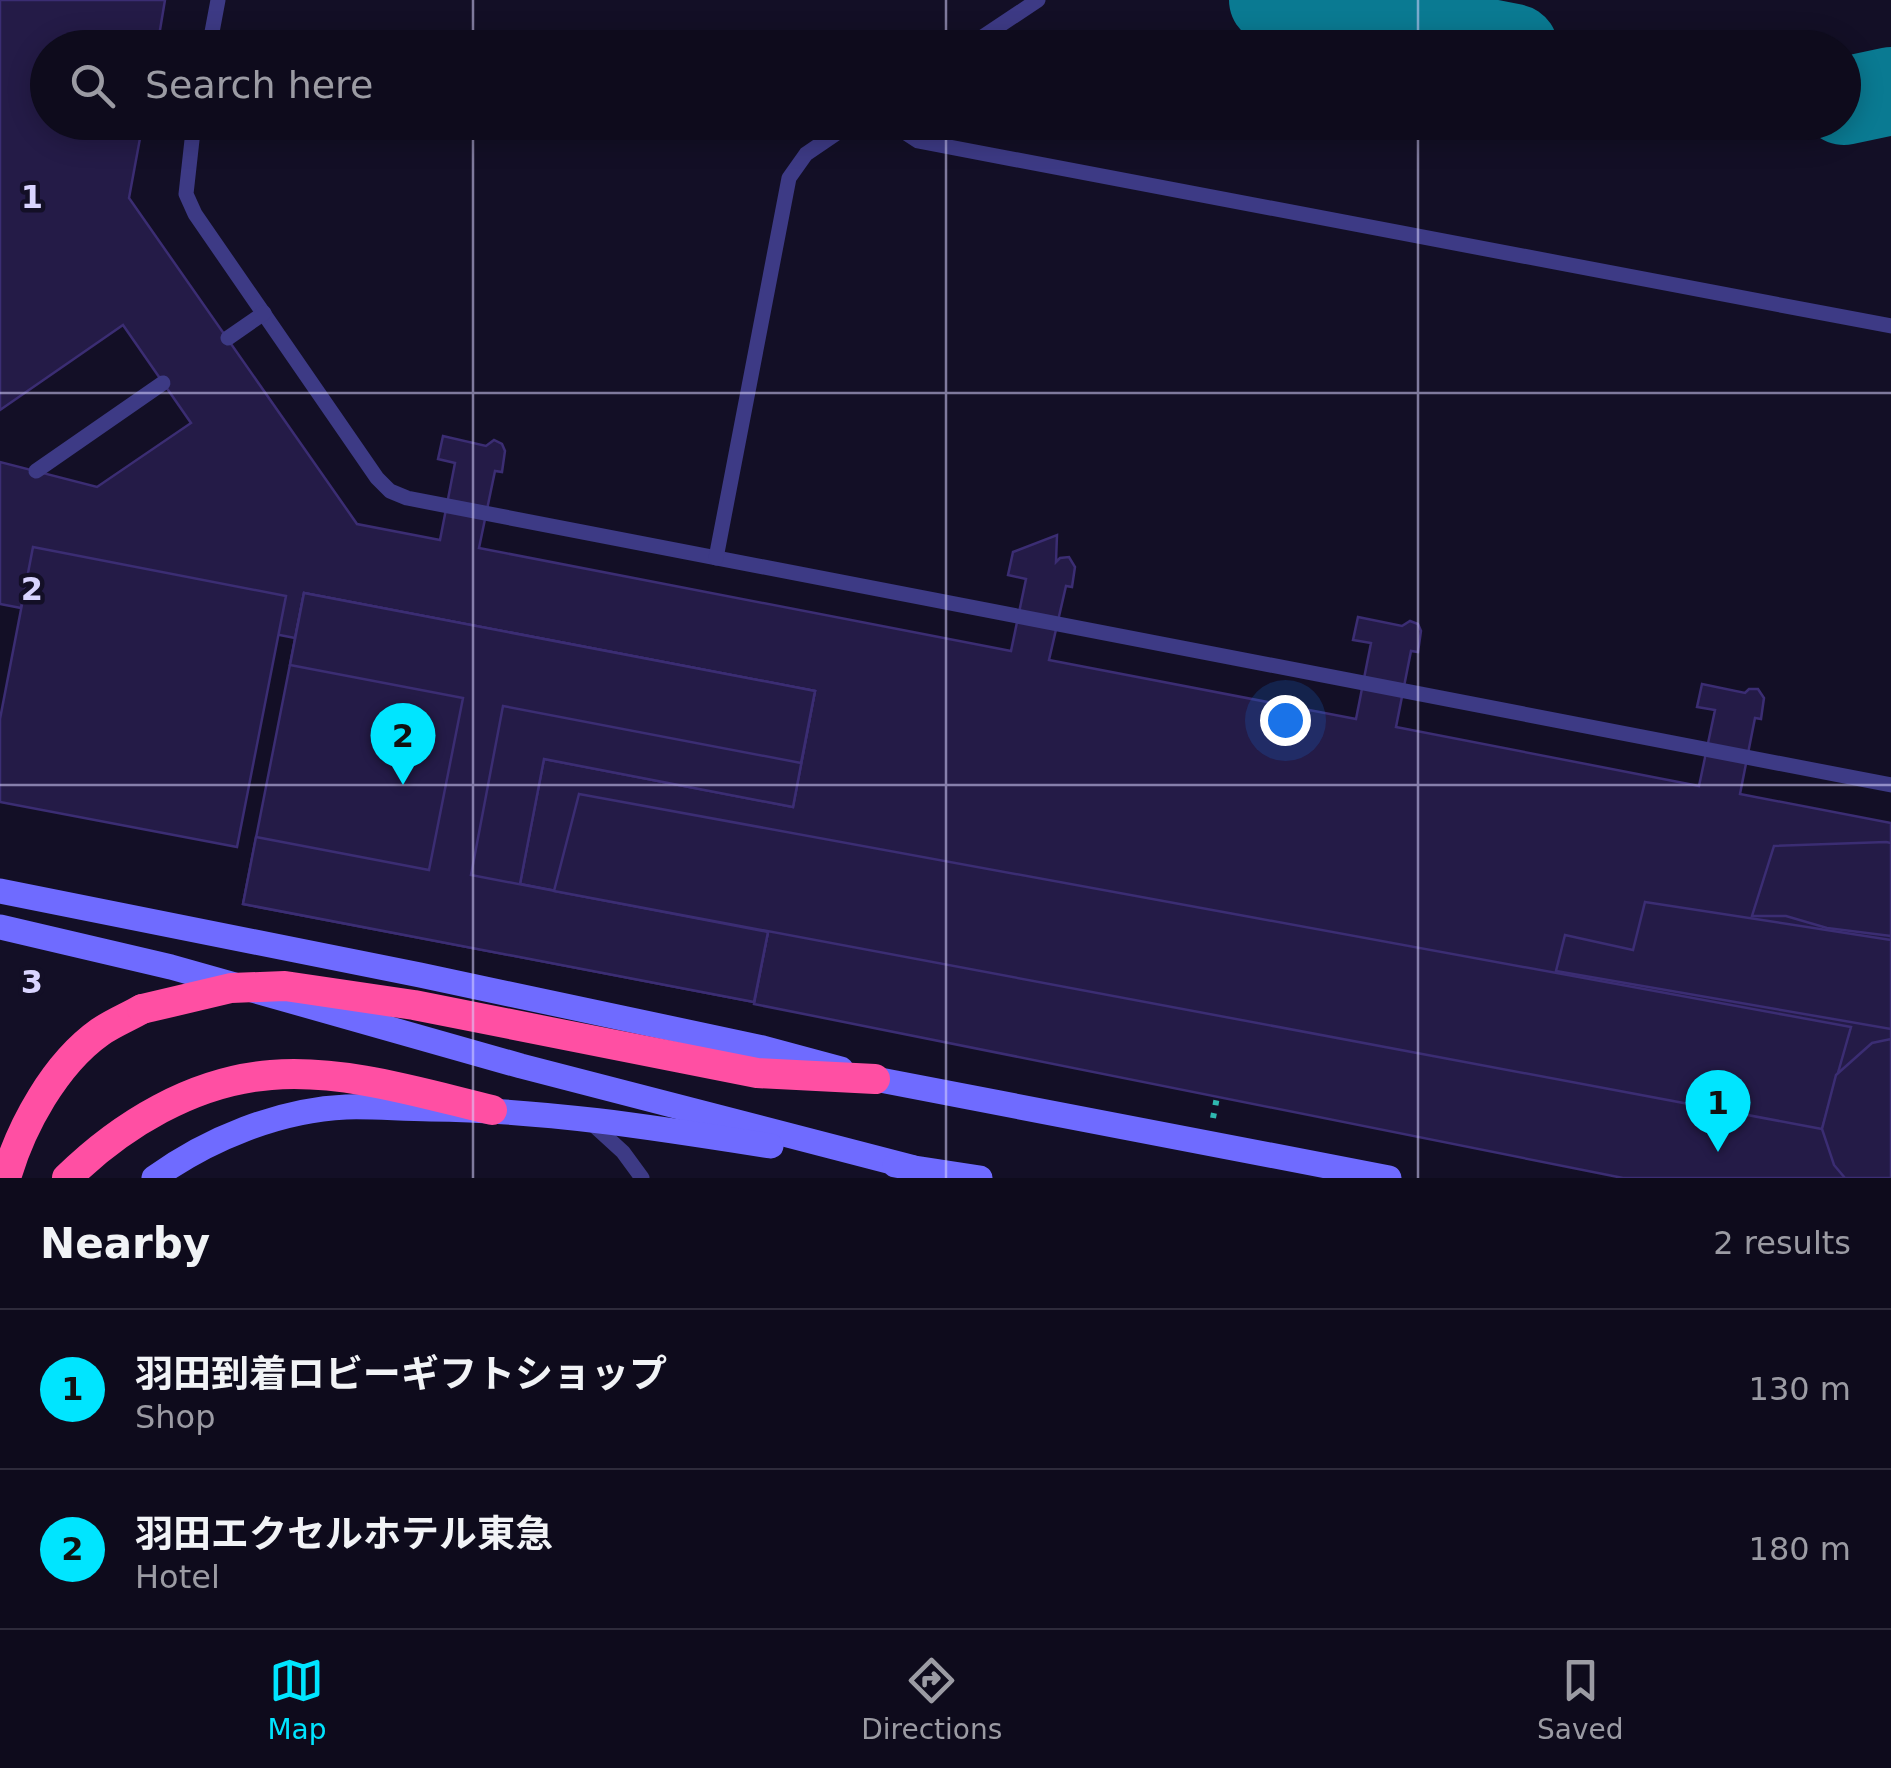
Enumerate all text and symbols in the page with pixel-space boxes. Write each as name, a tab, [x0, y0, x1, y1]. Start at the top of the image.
search box	[30, 30, 1861, 140]
icon: search	[65, 58, 120, 113]
text: Search here	[145, 63, 373, 107]
text: 1	[21, 178, 43, 216]
text: 2	[21, 570, 43, 608]
your location	[1260, 695, 1311, 746]
pin: 2	[370, 702, 436, 785]
text: 3	[21, 963, 43, 1001]
pin: 1	[1686, 1070, 1750, 1152]
text: Nearby	[40, 1219, 210, 1268]
text: 2 results	[1713, 1224, 1851, 1262]
text: 羽田到着ロビーギフトショップ	[135, 1352, 667, 1396]
text: 1	[61, 1370, 84, 1408]
text: 130 m	[1749, 1370, 1851, 1408]
text: Shop	[135, 1398, 215, 1436]
text: 羽田エクセルホテル東急	[135, 1512, 553, 1556]
text: 2	[61, 1530, 84, 1568]
text: 180 m	[1749, 1530, 1851, 1568]
text: Hotel	[135, 1558, 220, 1596]
tab: Map	[267, 1653, 326, 1746]
tab: Directions	[861, 1653, 1002, 1746]
tab: Saved	[1537, 1653, 1624, 1746]

